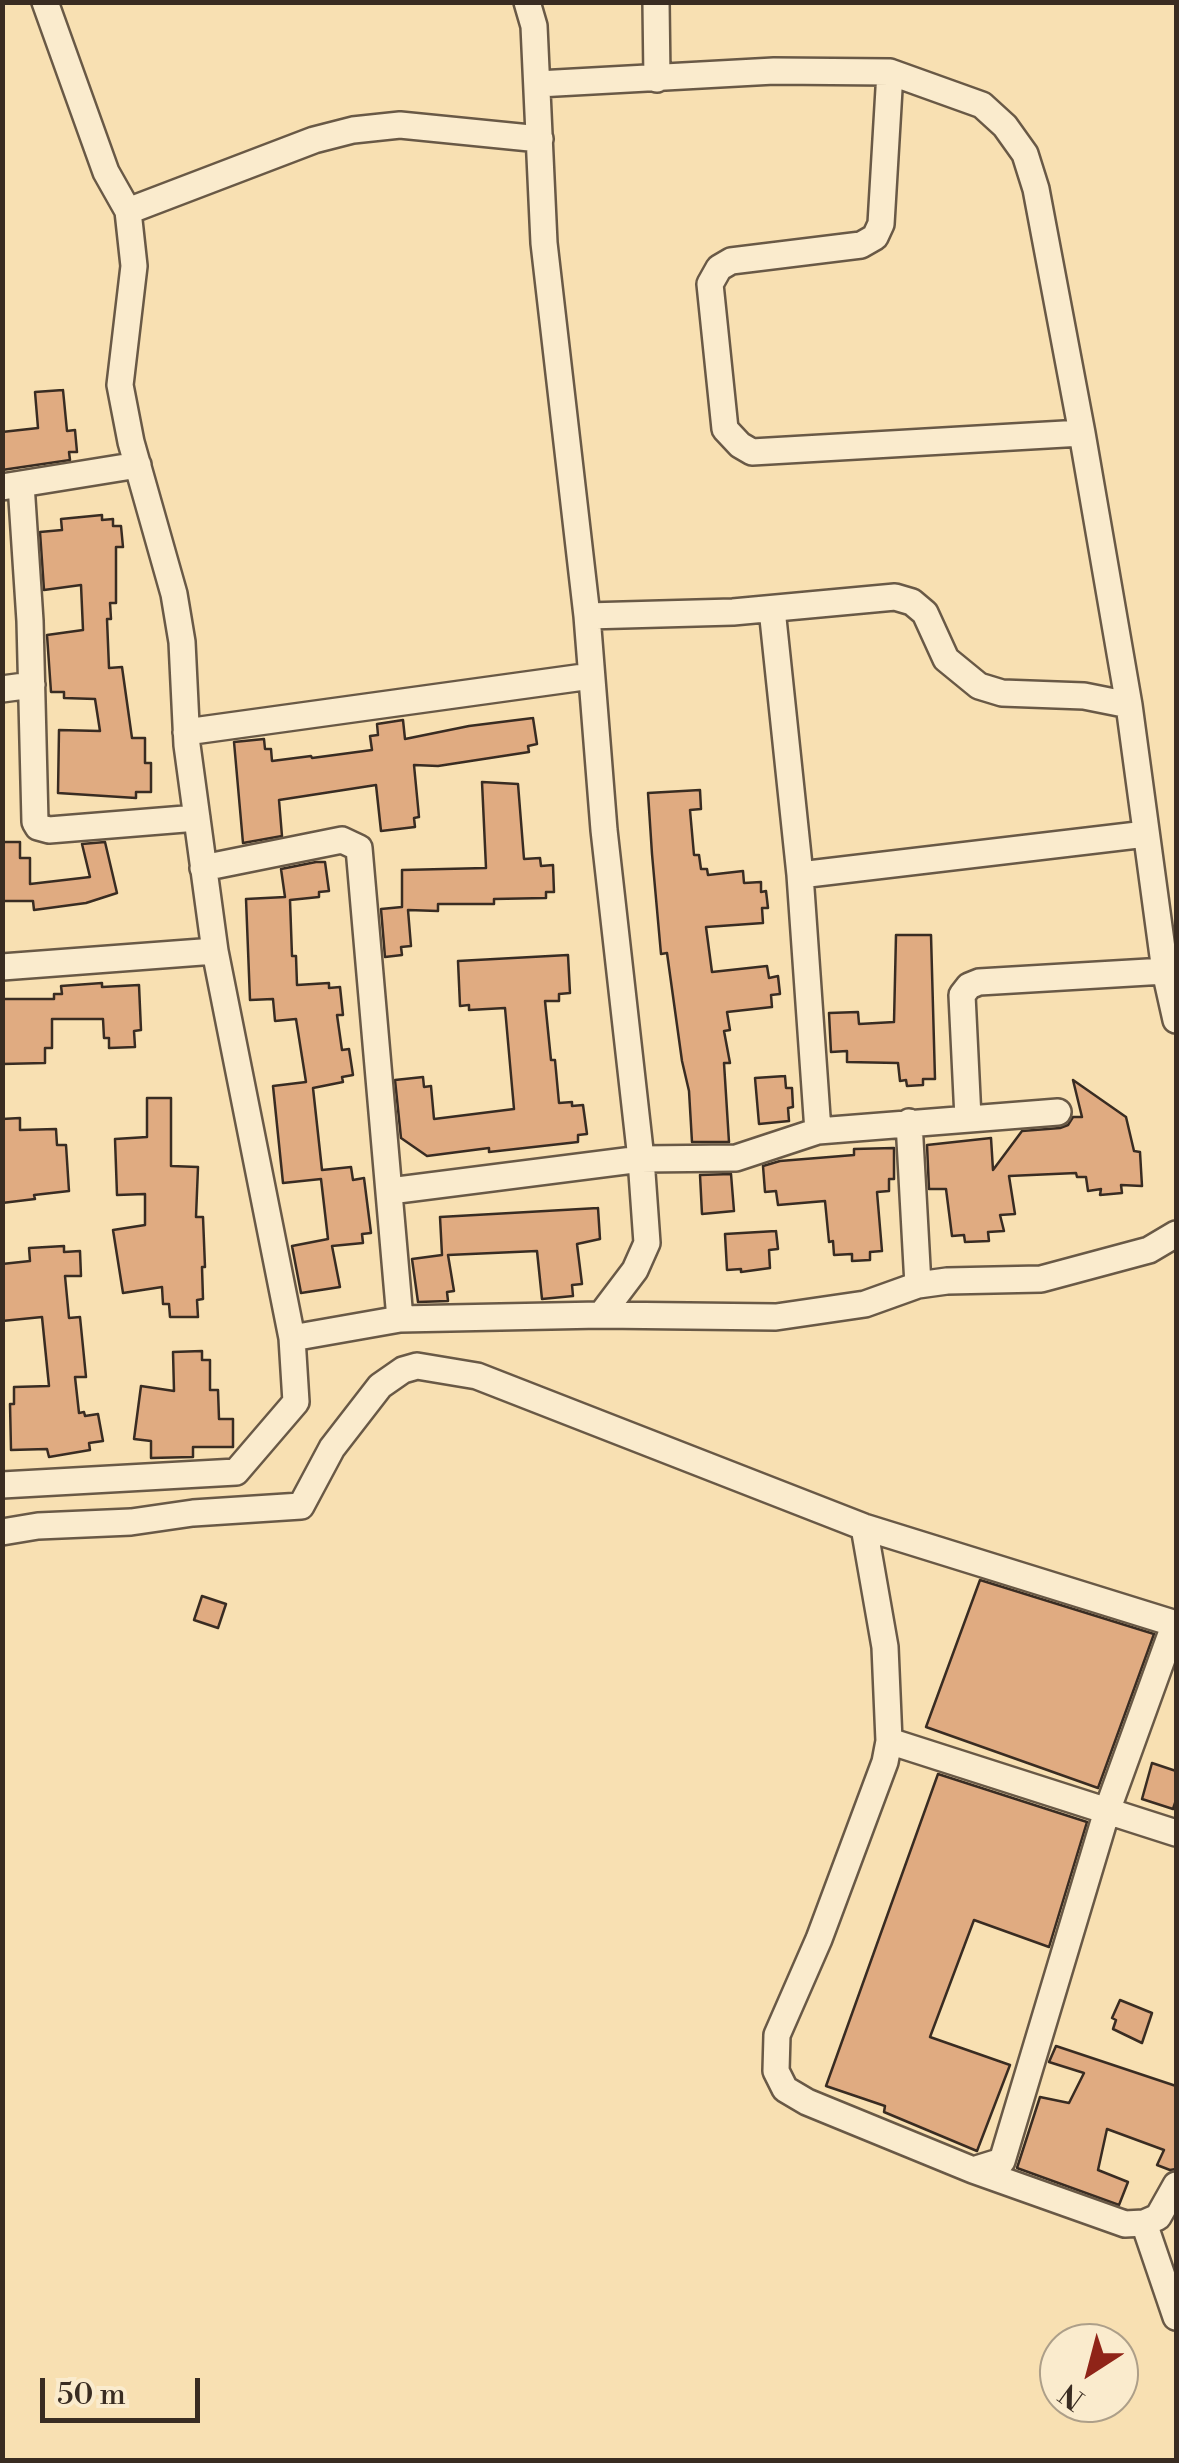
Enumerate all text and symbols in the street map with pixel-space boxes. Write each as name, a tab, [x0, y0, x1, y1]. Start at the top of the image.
north arrow	[1039, 2323, 1139, 2423]
scale bar	[45, 2358, 205, 2420]
text: N	[1053, 2375, 1091, 2417]
text: 50 m	[57, 2376, 126, 2414]

